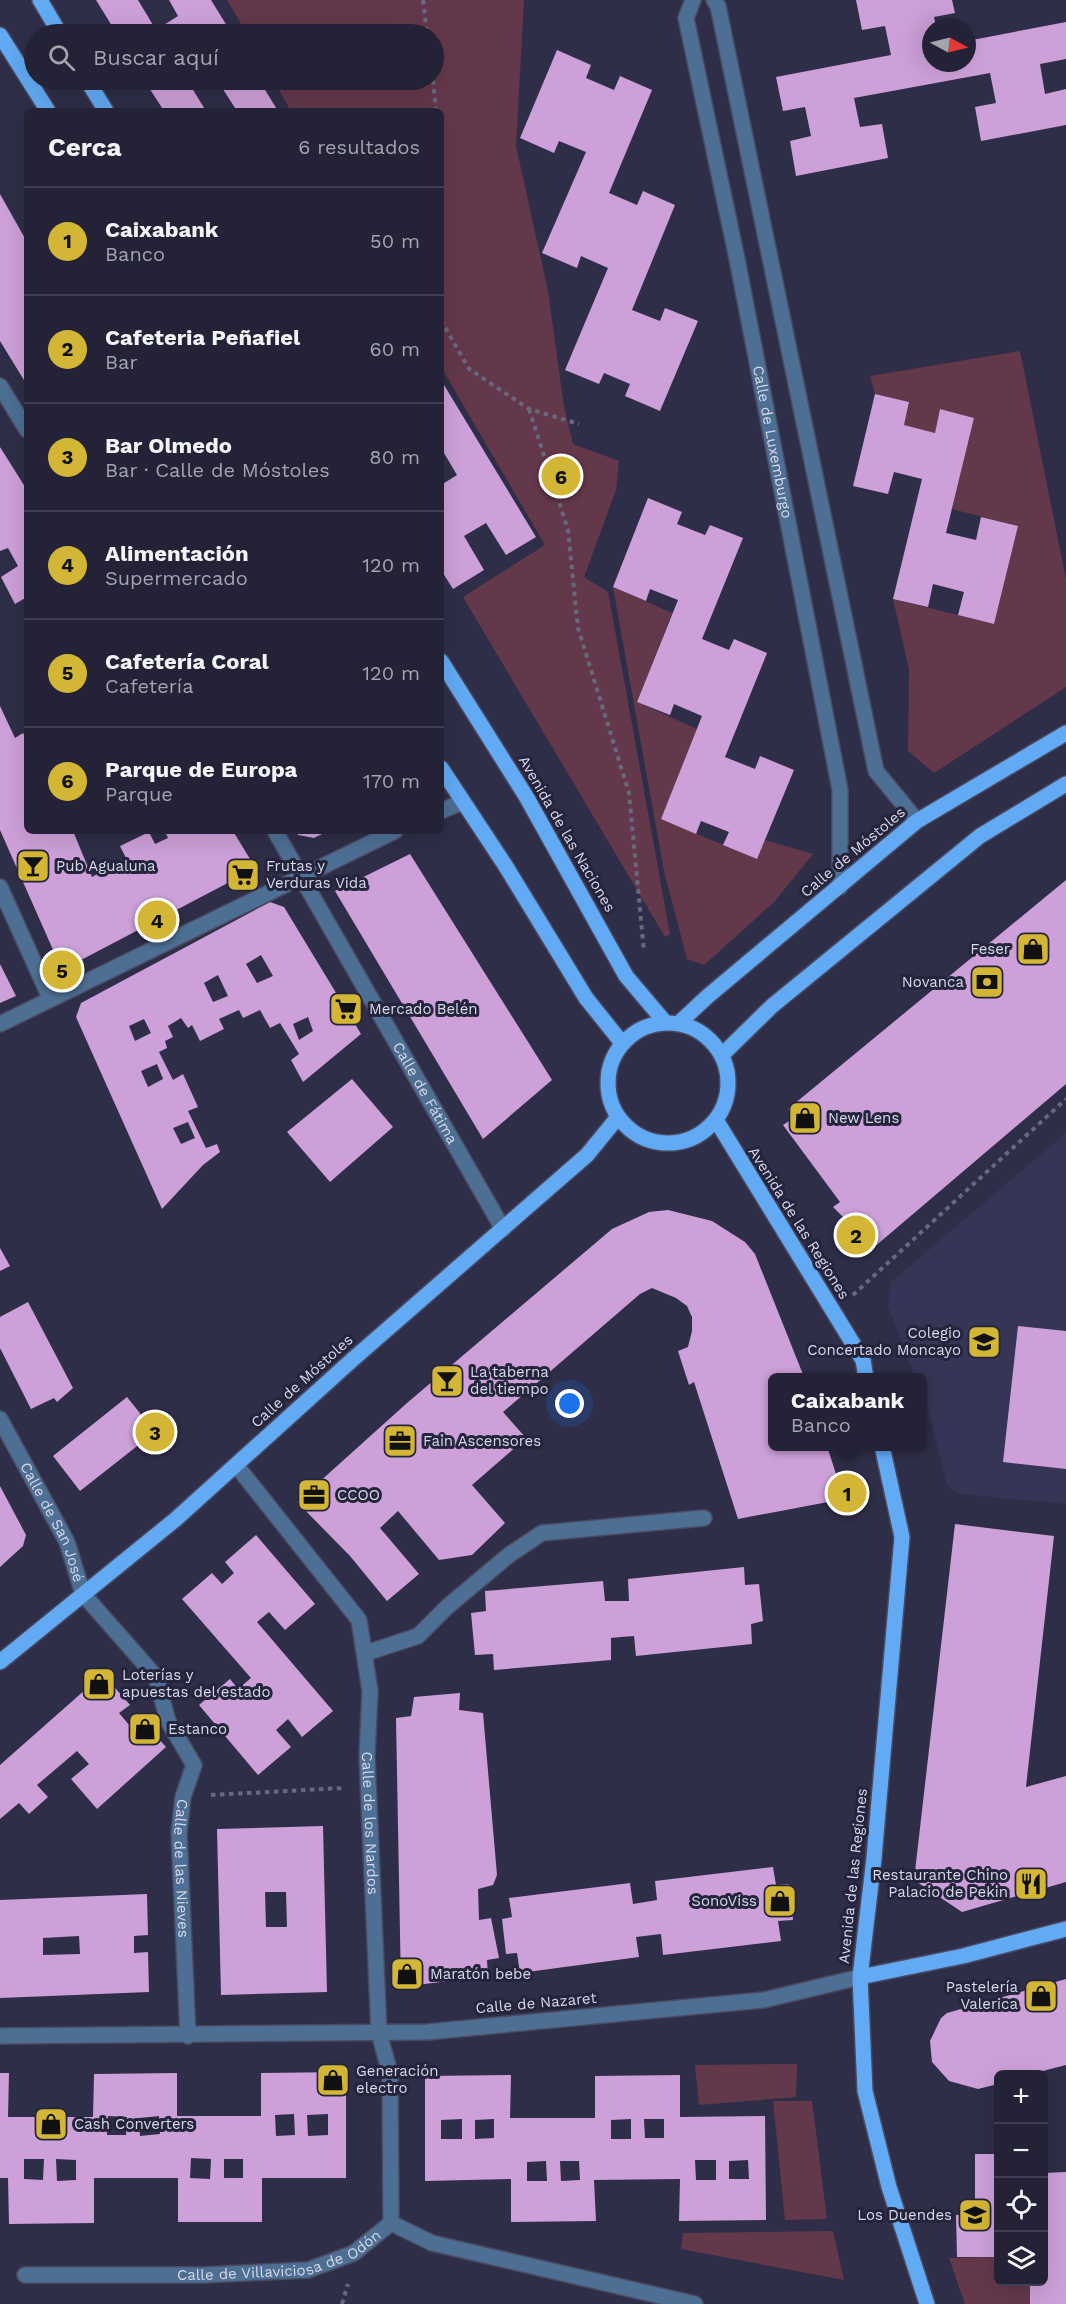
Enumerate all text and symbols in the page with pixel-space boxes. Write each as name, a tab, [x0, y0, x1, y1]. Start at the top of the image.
north arrow	[922, 18, 976, 72]
search box	[24, 24, 444, 90]
icon: search	[45, 41, 78, 74]
text: Buscar aquí	[93, 45, 219, 70]
text: Cerca	[48, 132, 122, 162]
text: 6 resultados	[298, 135, 420, 159]
text: Caixabank	[105, 217, 218, 242]
text: 1	[63, 229, 72, 253]
text: 50 m	[370, 229, 420, 253]
text: Banco	[105, 242, 165, 266]
text: Cafeteria Peñafiel	[105, 325, 300, 350]
text: 2	[62, 337, 73, 361]
text: 60 m	[370, 337, 420, 361]
text: Bar	[105, 350, 138, 374]
street label: Calle de Luxemburgo	[749, 364, 796, 520]
text: Bar Olmedo	[105, 433, 232, 458]
text: 3	[62, 445, 73, 469]
text: 80 m	[369, 445, 420, 469]
pin: 6	[542, 454, 580, 498]
text: Bar · Calle de Móstoles	[105, 458, 330, 482]
text: Alimentación	[105, 541, 249, 566]
text: 4	[61, 553, 74, 577]
text: 120 m	[362, 553, 420, 577]
text: Supermercado	[105, 566, 248, 590]
text: Cafetería Coral	[105, 649, 269, 674]
text: 5	[62, 661, 73, 685]
text: 120 m	[362, 661, 420, 685]
text: Cafetería	[105, 674, 193, 698]
street label: Avenida de las Naciones	[515, 753, 619, 916]
text: Parque de Europa	[105, 757, 297, 782]
text: 6	[61, 769, 74, 793]
text: 170 m	[363, 769, 420, 793]
text: Parque	[105, 782, 173, 806]
street label: Calle de Móstoles	[797, 803, 909, 901]
bar icon: Pub Agualuna	[15, 848, 51, 884]
place label: Pub Agualuna	[56, 857, 156, 875]
supermarket icon: Frutas y Verduras Vida	[225, 857, 261, 893]
place label: Frutas y Verduras Vida	[266, 857, 367, 892]
pin: 4	[138, 898, 176, 942]
shop icon: Feser	[1015, 931, 1051, 967]
place label: Feser	[970, 940, 1010, 958]
pin: 5	[42, 948, 82, 992]
bank icon: Novanca	[969, 964, 1005, 1000]
place label: Novanca	[902, 973, 964, 991]
supermarket icon: Mercado Belén	[328, 991, 364, 1027]
place label: Mercado Belén	[369, 1000, 478, 1018]
street label: Calle de Fátima	[389, 1039, 462, 1148]
shop icon: New Lens	[787, 1100, 823, 1136]
place label: New Lens	[828, 1109, 899, 1127]
street label: Avenida de las Regiones	[745, 1143, 853, 1303]
pin: 2	[836, 1212, 876, 1258]
place label: Colegio Concertado Moncayo	[807, 1324, 961, 1359]
school or university icon: Colegio Concertado Moncayo	[966, 1324, 1002, 1360]
street label: Calle de Móstoles	[247, 1330, 357, 1431]
bar icon: La taberna del tiempo	[429, 1363, 465, 1399]
place label: La taberna del tiempo	[470, 1363, 549, 1398]
popup	[768, 1373, 927, 1451]
text: Caixabank	[791, 1388, 904, 1413]
your location	[555, 1389, 584, 1418]
pin: 3	[136, 1410, 174, 1454]
text: Banco	[791, 1413, 851, 1437]
office icon: Fain Ascensores	[382, 1423, 418, 1459]
place label: Fain Ascensores	[423, 1432, 541, 1450]
street label: Calle de San José	[16, 1459, 88, 1584]
pin: 1	[828, 1470, 866, 1516]
office icon: CCOO	[296, 1477, 332, 1513]
place label: CCOO	[337, 1486, 380, 1504]
shop icon: Loterías y apuestas del estado	[81, 1666, 117, 1702]
place label: Loterías y apuestas del estado	[122, 1666, 271, 1701]
shop icon: Estanco	[127, 1711, 163, 1747]
place label: Estanco	[168, 1720, 227, 1738]
street label: Calle de los Nardos	[358, 1751, 382, 1895]
street label: Avenida de las Regiones	[835, 1787, 871, 1965]
street label: Calle de las Nieves	[170, 1798, 193, 1938]
place label: Restaurante Chino Palacio de Pekin	[872, 1866, 1008, 1901]
restaurant icon: Restaurante Chino Palacio de Pekin	[1013, 1866, 1049, 1902]
shop icon: SonoViss	[762, 1883, 798, 1919]
place label: SonoViss	[691, 1892, 757, 1910]
shop icon: Maratón bebe	[389, 1956, 425, 1992]
place label: Maratón bebe	[430, 1965, 531, 1983]
place label: Pastelería Valerica	[946, 1978, 1019, 2013]
shop icon: Pastelería Valerica	[1023, 1978, 1059, 2014]
street label: Calle de Nazaret	[475, 1989, 598, 2017]
shop icon: Generación electro	[315, 2062, 351, 2098]
place label: Generación electro	[356, 2062, 439, 2097]
map controls	[994, 2070, 1048, 2286]
button: +	[994, 2070, 1048, 2124]
shop icon: Cash Converters	[33, 2106, 69, 2142]
place label: Cash Converters	[74, 2115, 194, 2133]
button: −	[994, 2124, 1048, 2178]
button: locate	[994, 2178, 1048, 2232]
school or university icon: Los Duendes	[957, 2197, 993, 2233]
place label: Los Duendes	[857, 2206, 952, 2224]
street label: Calle de Villaviciosa de Odón	[177, 2226, 384, 2284]
button: layers	[994, 2232, 1048, 2286]

